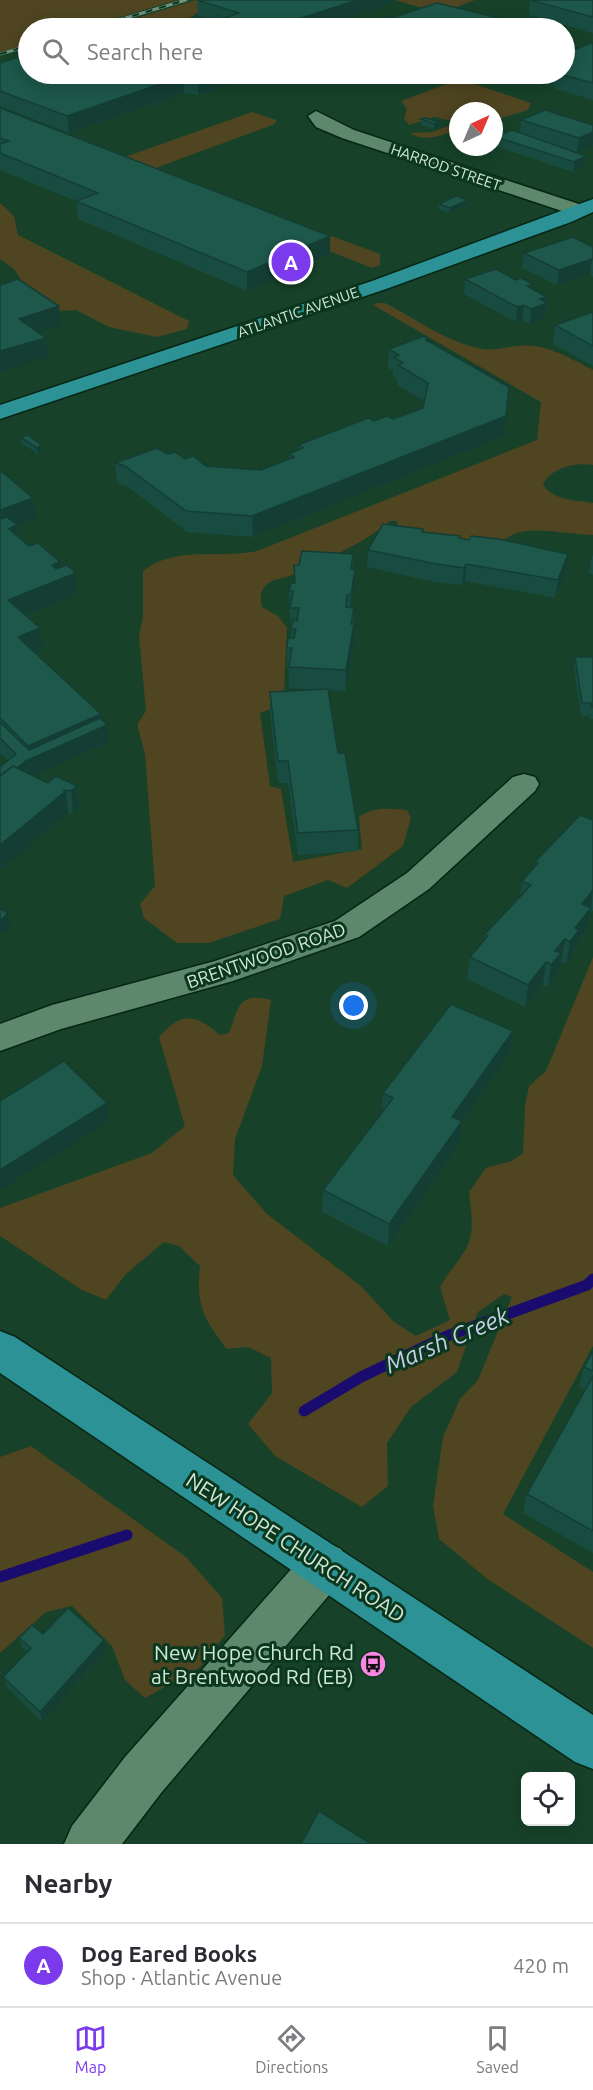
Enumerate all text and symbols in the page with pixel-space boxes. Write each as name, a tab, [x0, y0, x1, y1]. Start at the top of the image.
search box	[18, 18, 575, 84]
icon: search	[39, 35, 72, 68]
text: Search here	[87, 39, 203, 64]
north arrow	[449, 102, 503, 156]
street label: HARROD STREET	[389, 140, 504, 194]
pin: A	[272, 240, 310, 284]
street label: ATLANTIC AVENUE	[235, 283, 361, 341]
street label: BRENTWOOD ROAD	[184, 918, 348, 992]
your location	[339, 991, 368, 1020]
water label: Marsh Creek	[381, 1302, 514, 1378]
street label: NEW HOPE CHURCH ROAD	[182, 1467, 410, 1627]
place label: New Hope Church Rd at Brentwood Rd (EB)	[151, 1640, 354, 1688]
bus stop icon: New Hope Church Rd at Brentwood Rd (EB)	[358, 1649, 388, 1679]
map controls	[521, 1772, 575, 1826]
button: locate	[521, 1772, 575, 1826]
text: Nearby	[24, 1869, 112, 1898]
text: Dog Eared Books	[81, 1941, 257, 1966]
text: A	[36, 1954, 51, 1977]
text: 420 m	[513, 1954, 569, 1977]
text: Shop · Atlantic Avenue	[81, 1966, 282, 1989]
tab: Map	[74, 2022, 107, 2076]
tab: Directions	[255, 2022, 328, 2076]
tab: Saved	[476, 2022, 519, 2076]

